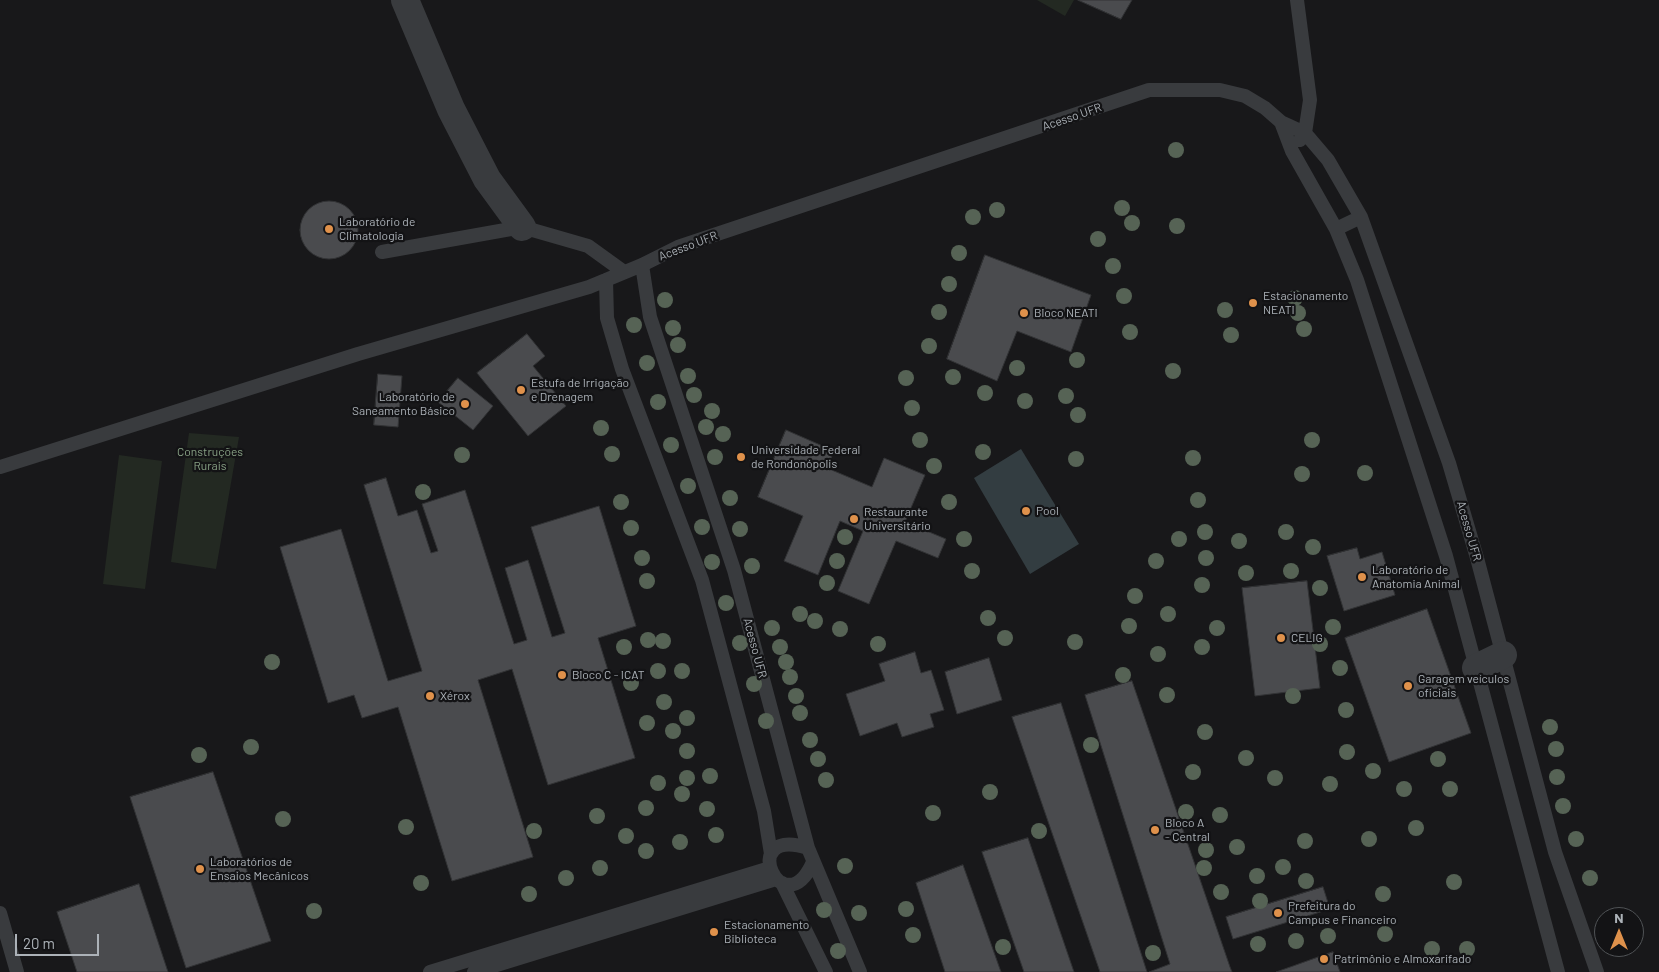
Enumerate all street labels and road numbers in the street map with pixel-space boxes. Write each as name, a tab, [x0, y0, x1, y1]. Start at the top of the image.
street label: Acesso UFR	[1040, 100, 1104, 134]
street label: Acesso UFR	[657, 228, 719, 264]
street label: Acesso UFR	[1454, 499, 1484, 563]
street label: Acesso UFR	[740, 616, 770, 680]

